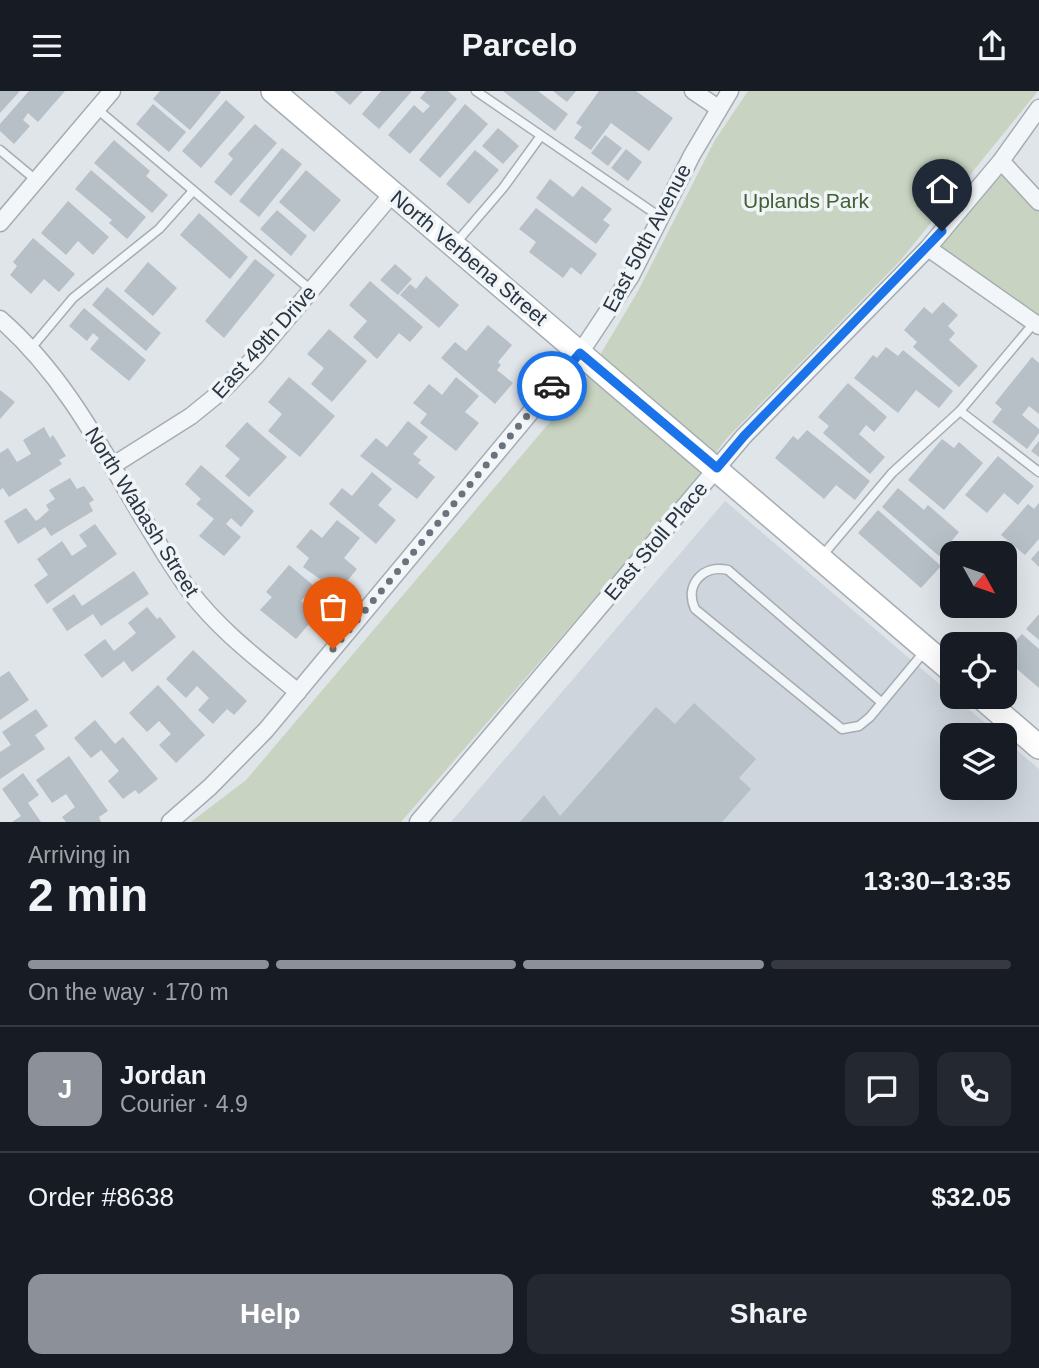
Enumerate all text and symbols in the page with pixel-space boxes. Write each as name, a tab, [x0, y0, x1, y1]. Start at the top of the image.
icon: menu	[28, 27, 66, 65]
text: Parcelo	[462, 27, 577, 63]
icon: share	[973, 27, 1011, 65]
pin	[912, 159, 972, 231]
street label: East 50th Avenue	[598, 160, 695, 316]
icon: home	[923, 170, 961, 208]
street label: North Verbena Street	[386, 185, 552, 330]
park label: Uplands Park	[743, 189, 870, 212]
street label: East 49th Drive	[207, 281, 320, 403]
courier	[517, 351, 587, 421]
icon: car	[533, 367, 571, 405]
street label: North Wabash Street	[81, 423, 204, 601]
street label: East Stoll Place	[600, 477, 712, 604]
north arrow	[940, 541, 1017, 618]
map controls	[940, 541, 1017, 800]
pin	[303, 577, 363, 649]
icon: bag	[314, 588, 352, 626]
button: locate	[940, 632, 1017, 709]
button: layers	[940, 723, 1017, 800]
text: Arriving in	[28, 842, 130, 868]
text: 13:30–13:35	[864, 866, 1011, 896]
text: 2 min	[28, 869, 148, 921]
text: On the way · 170 m	[28, 979, 229, 1005]
button: chat	[845, 1052, 919, 1126]
button: phone	[937, 1052, 1011, 1126]
text: Jordan	[120, 1060, 207, 1090]
text: J	[58, 1074, 72, 1104]
text: Courier · 4.9	[120, 1091, 248, 1117]
text: Order #8638	[28, 1182, 174, 1212]
text: $32.05	[931, 1182, 1011, 1212]
button: Help	[28, 1274, 513, 1354]
button: Share	[527, 1274, 1011, 1354]

